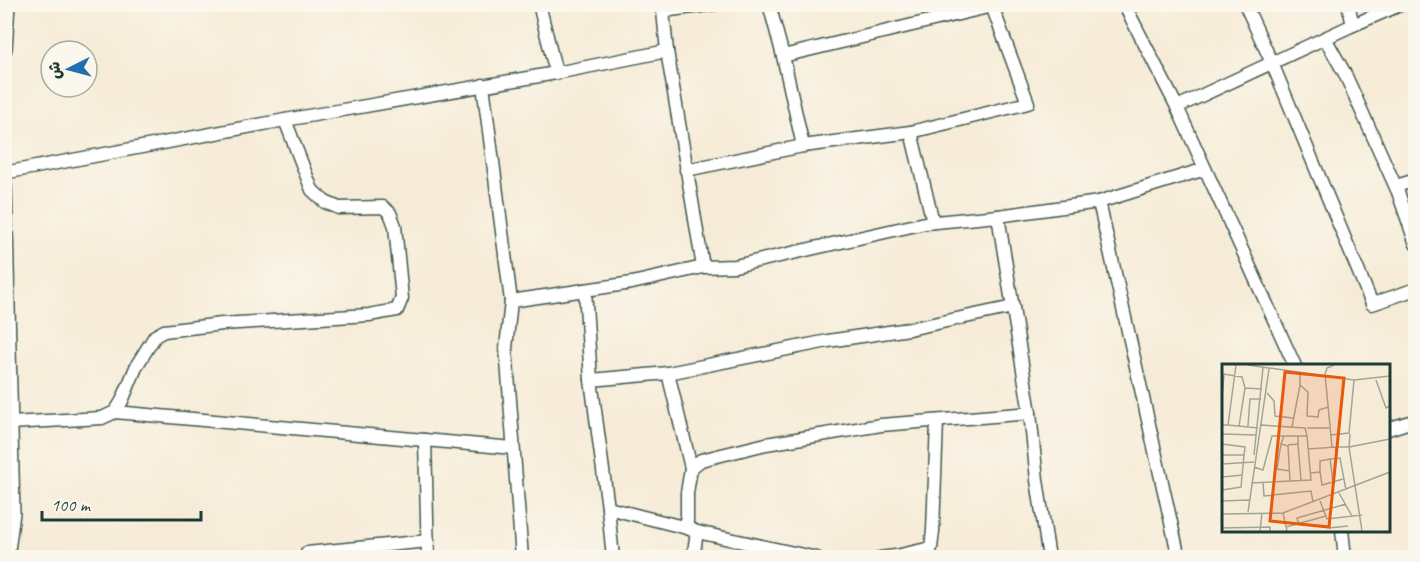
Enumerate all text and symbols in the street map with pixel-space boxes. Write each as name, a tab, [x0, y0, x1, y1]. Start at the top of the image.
north arrow	[39, 39, 99, 99]
text: ش	[44, 61, 66, 80]
inset map	[1222, 364, 1390, 532]
scale bar	[42, 484, 201, 522]
text: 100 m	[51, 494, 92, 516]

